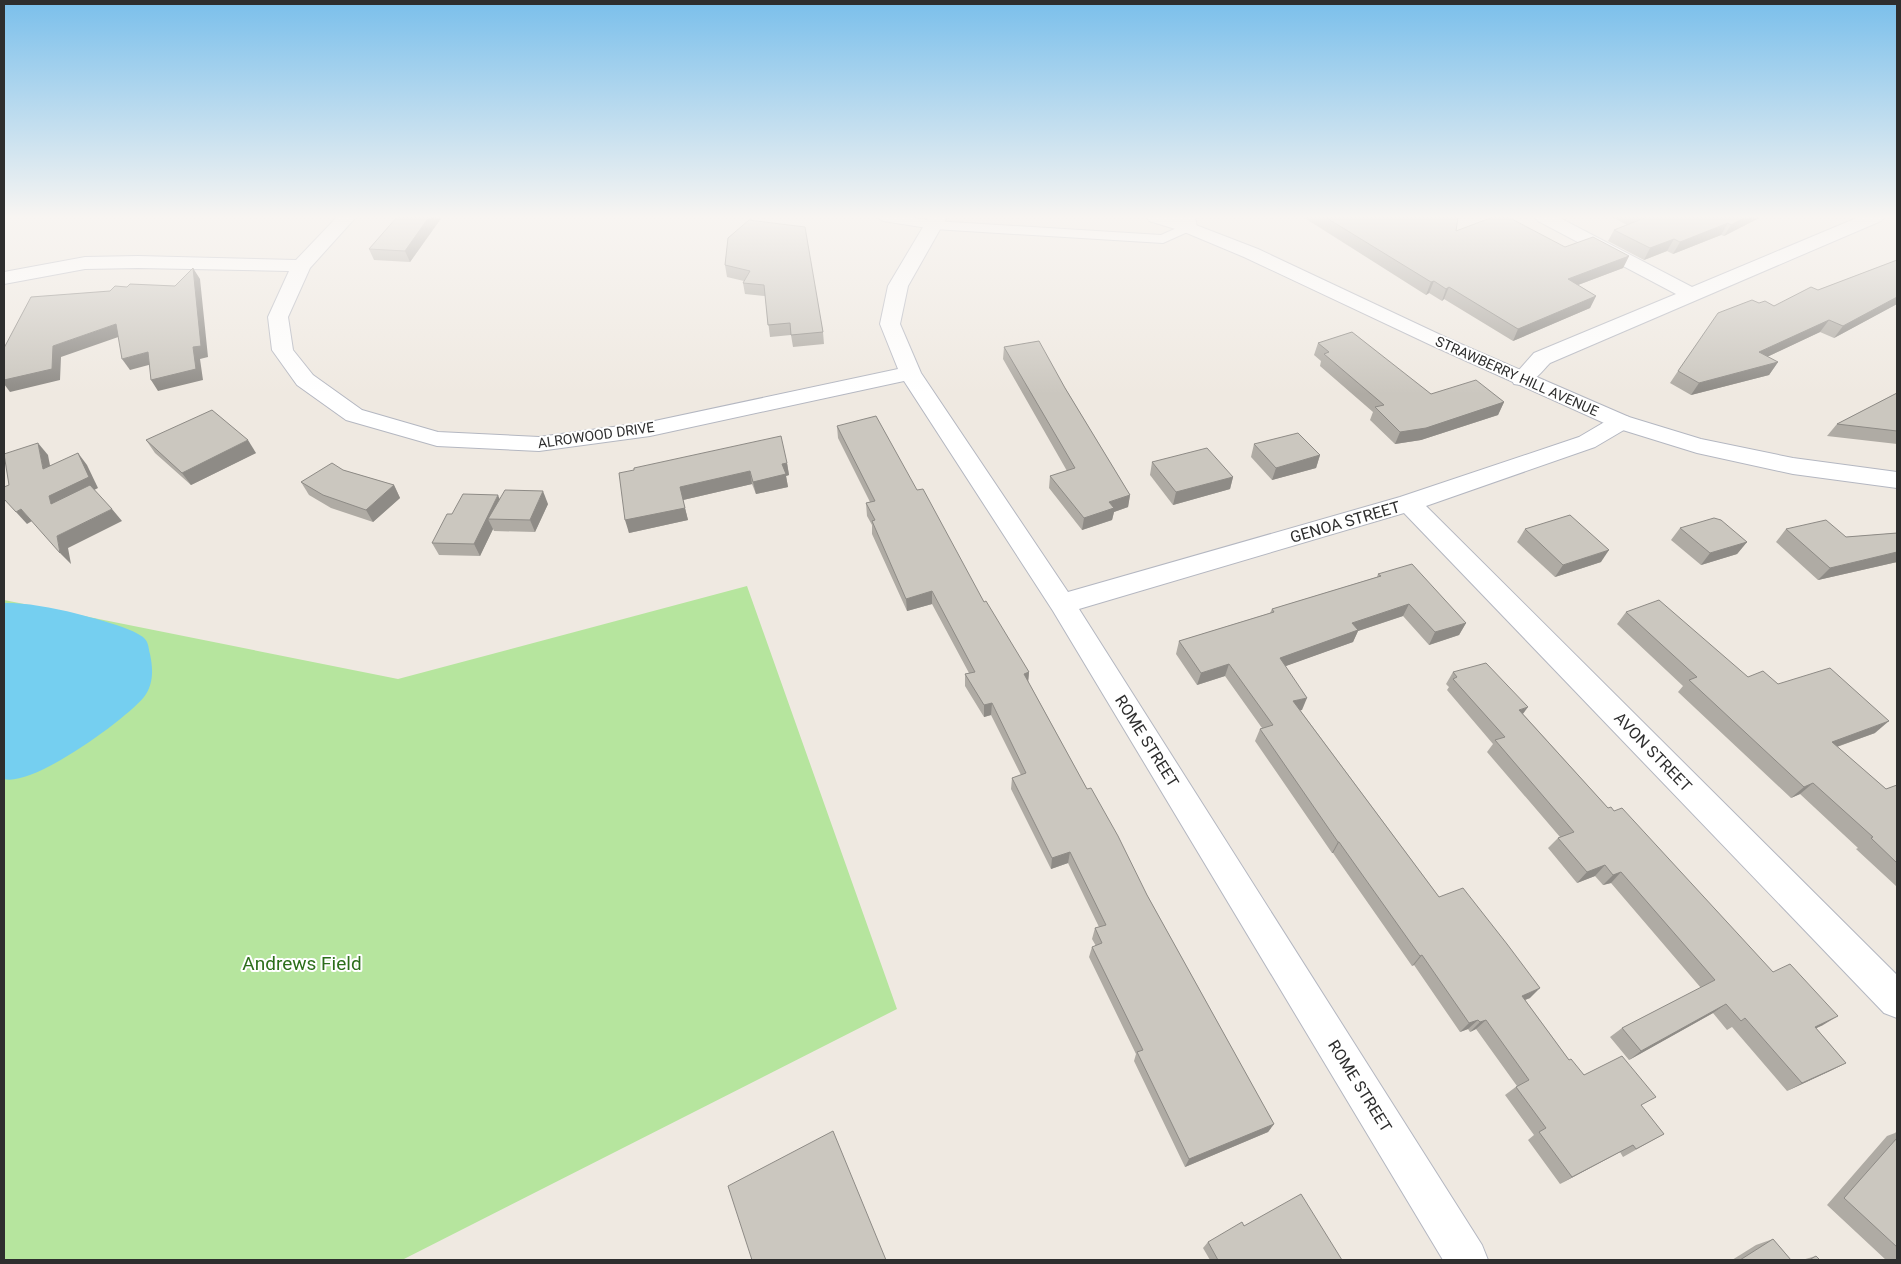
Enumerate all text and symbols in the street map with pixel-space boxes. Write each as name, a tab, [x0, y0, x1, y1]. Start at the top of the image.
street label: STRAWBERRY HILL AVENUE	[1433, 333, 1601, 419]
street label: ALROWOOD DRIVE	[537, 419, 655, 451]
street label: GENOA STREET	[1288, 497, 1403, 547]
street label: ROME STREET	[1111, 692, 1183, 791]
street label: AVON STREET	[1610, 708, 1696, 796]
park label: Andrews Field	[242, 952, 362, 975]
street label: ROME STREET	[1324, 1037, 1396, 1136]

